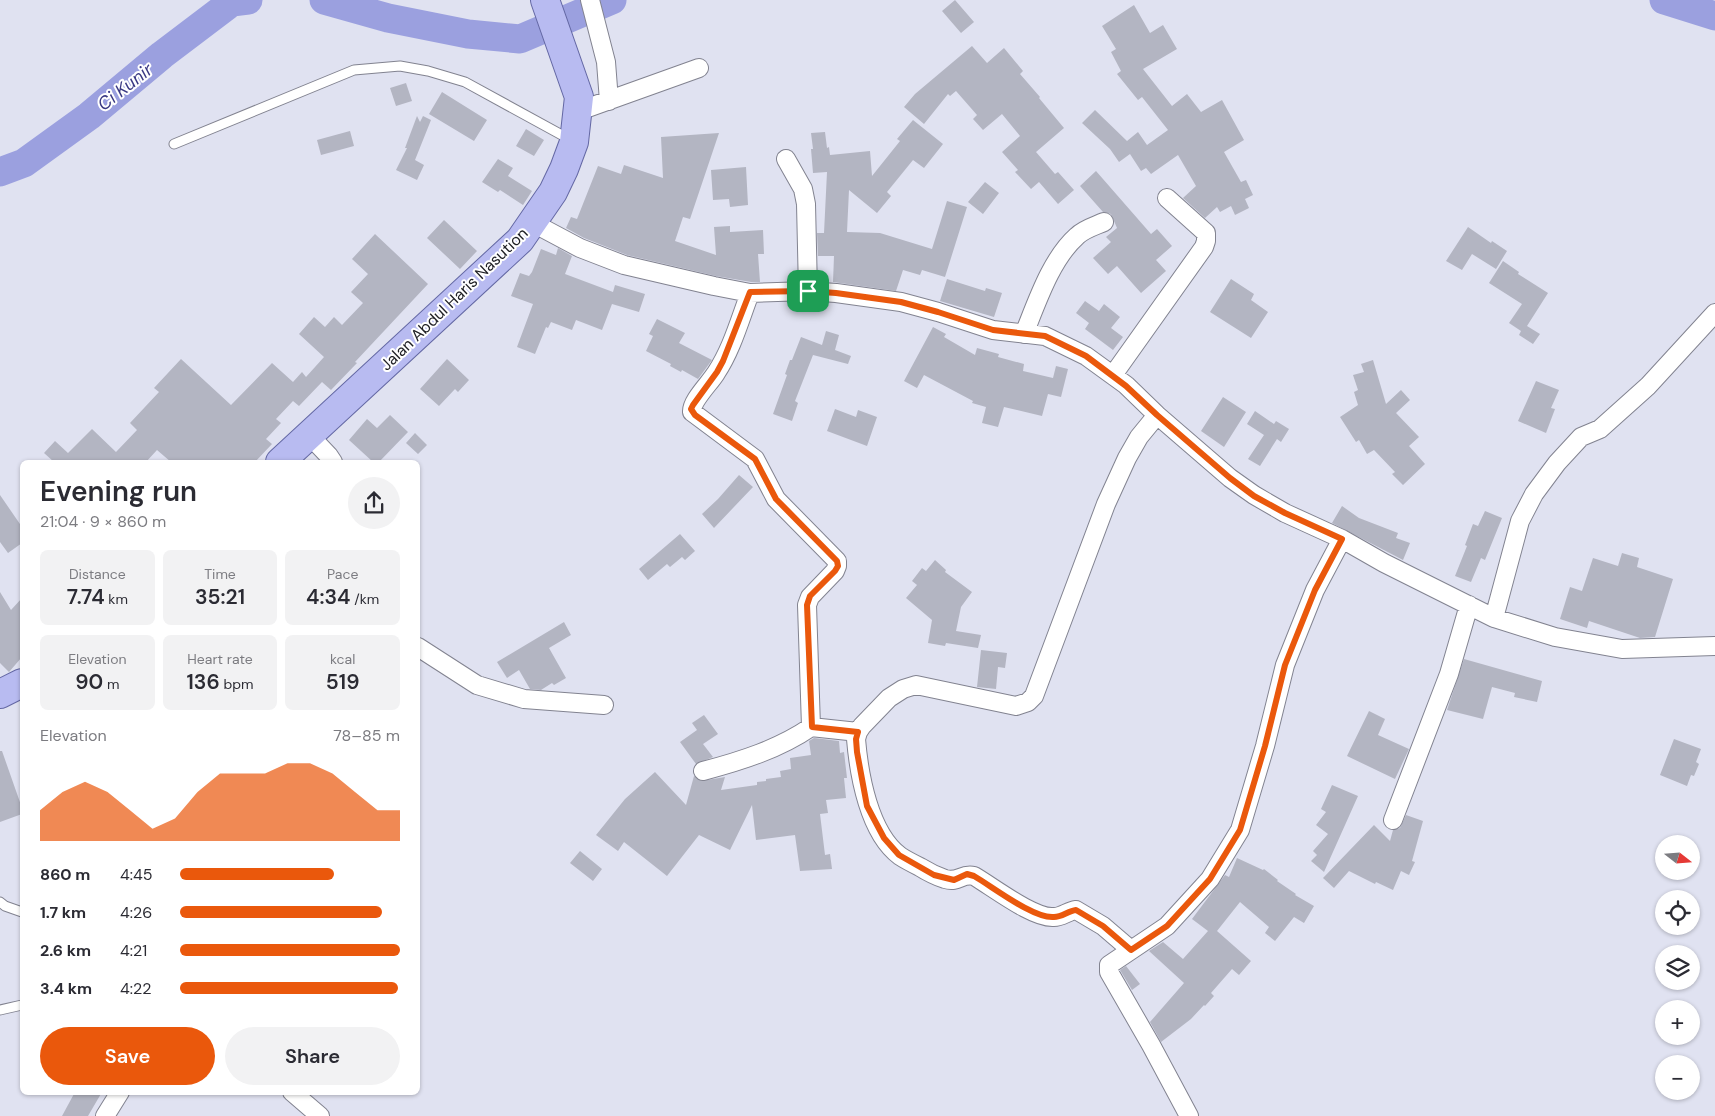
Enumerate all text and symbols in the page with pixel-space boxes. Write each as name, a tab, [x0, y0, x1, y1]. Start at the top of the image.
water label: Ci Kunir	[92, 57, 159, 116]
street label: Jalan Abdul Haris Nasution	[376, 223, 532, 375]
pin	[787, 270, 829, 312]
icon: arrive	[794, 277, 822, 305]
text: Evening run	[40, 473, 197, 510]
button: share	[348, 477, 400, 529]
text: 21:04 · 9 × 860 m	[40, 511, 166, 532]
text: Distance	[69, 565, 126, 583]
text: Time	[204, 565, 236, 583]
text: Pace	[327, 565, 358, 583]
text: 7.74	[67, 583, 105, 611]
text: 35:21	[195, 583, 245, 611]
text: 4:34	[306, 583, 350, 611]
text: km	[105, 590, 128, 608]
text: /km	[350, 590, 379, 608]
text: Elevation	[68, 650, 127, 668]
text: Heart rate	[187, 650, 253, 668]
text: kcal	[330, 650, 355, 668]
text: 90	[75, 668, 103, 696]
text: 136	[187, 668, 220, 696]
text: 519	[326, 668, 359, 696]
text: m	[103, 675, 119, 693]
text: bpm	[220, 675, 253, 693]
text: Elevation	[40, 725, 107, 746]
text: 78–85 m	[333, 725, 400, 746]
north arrow	[1655, 835, 1700, 880]
map controls	[1655, 835, 1700, 1100]
text: 860 m	[40, 864, 90, 885]
text: 4:45	[120, 864, 152, 885]
button: locate	[1655, 890, 1700, 935]
text: 1.7 km	[40, 902, 86, 923]
text: 4:26	[120, 902, 152, 923]
text: 2.6 km	[40, 940, 91, 961]
text: 4:21	[120, 940, 147, 961]
button: layers	[1655, 945, 1700, 990]
text: 3.4 km	[40, 978, 92, 999]
text: 4:22	[120, 978, 151, 999]
button: +	[1655, 1000, 1700, 1045]
button: Save	[40, 1027, 215, 1085]
button: Share	[225, 1027, 400, 1085]
button: −	[1655, 1055, 1700, 1100]

